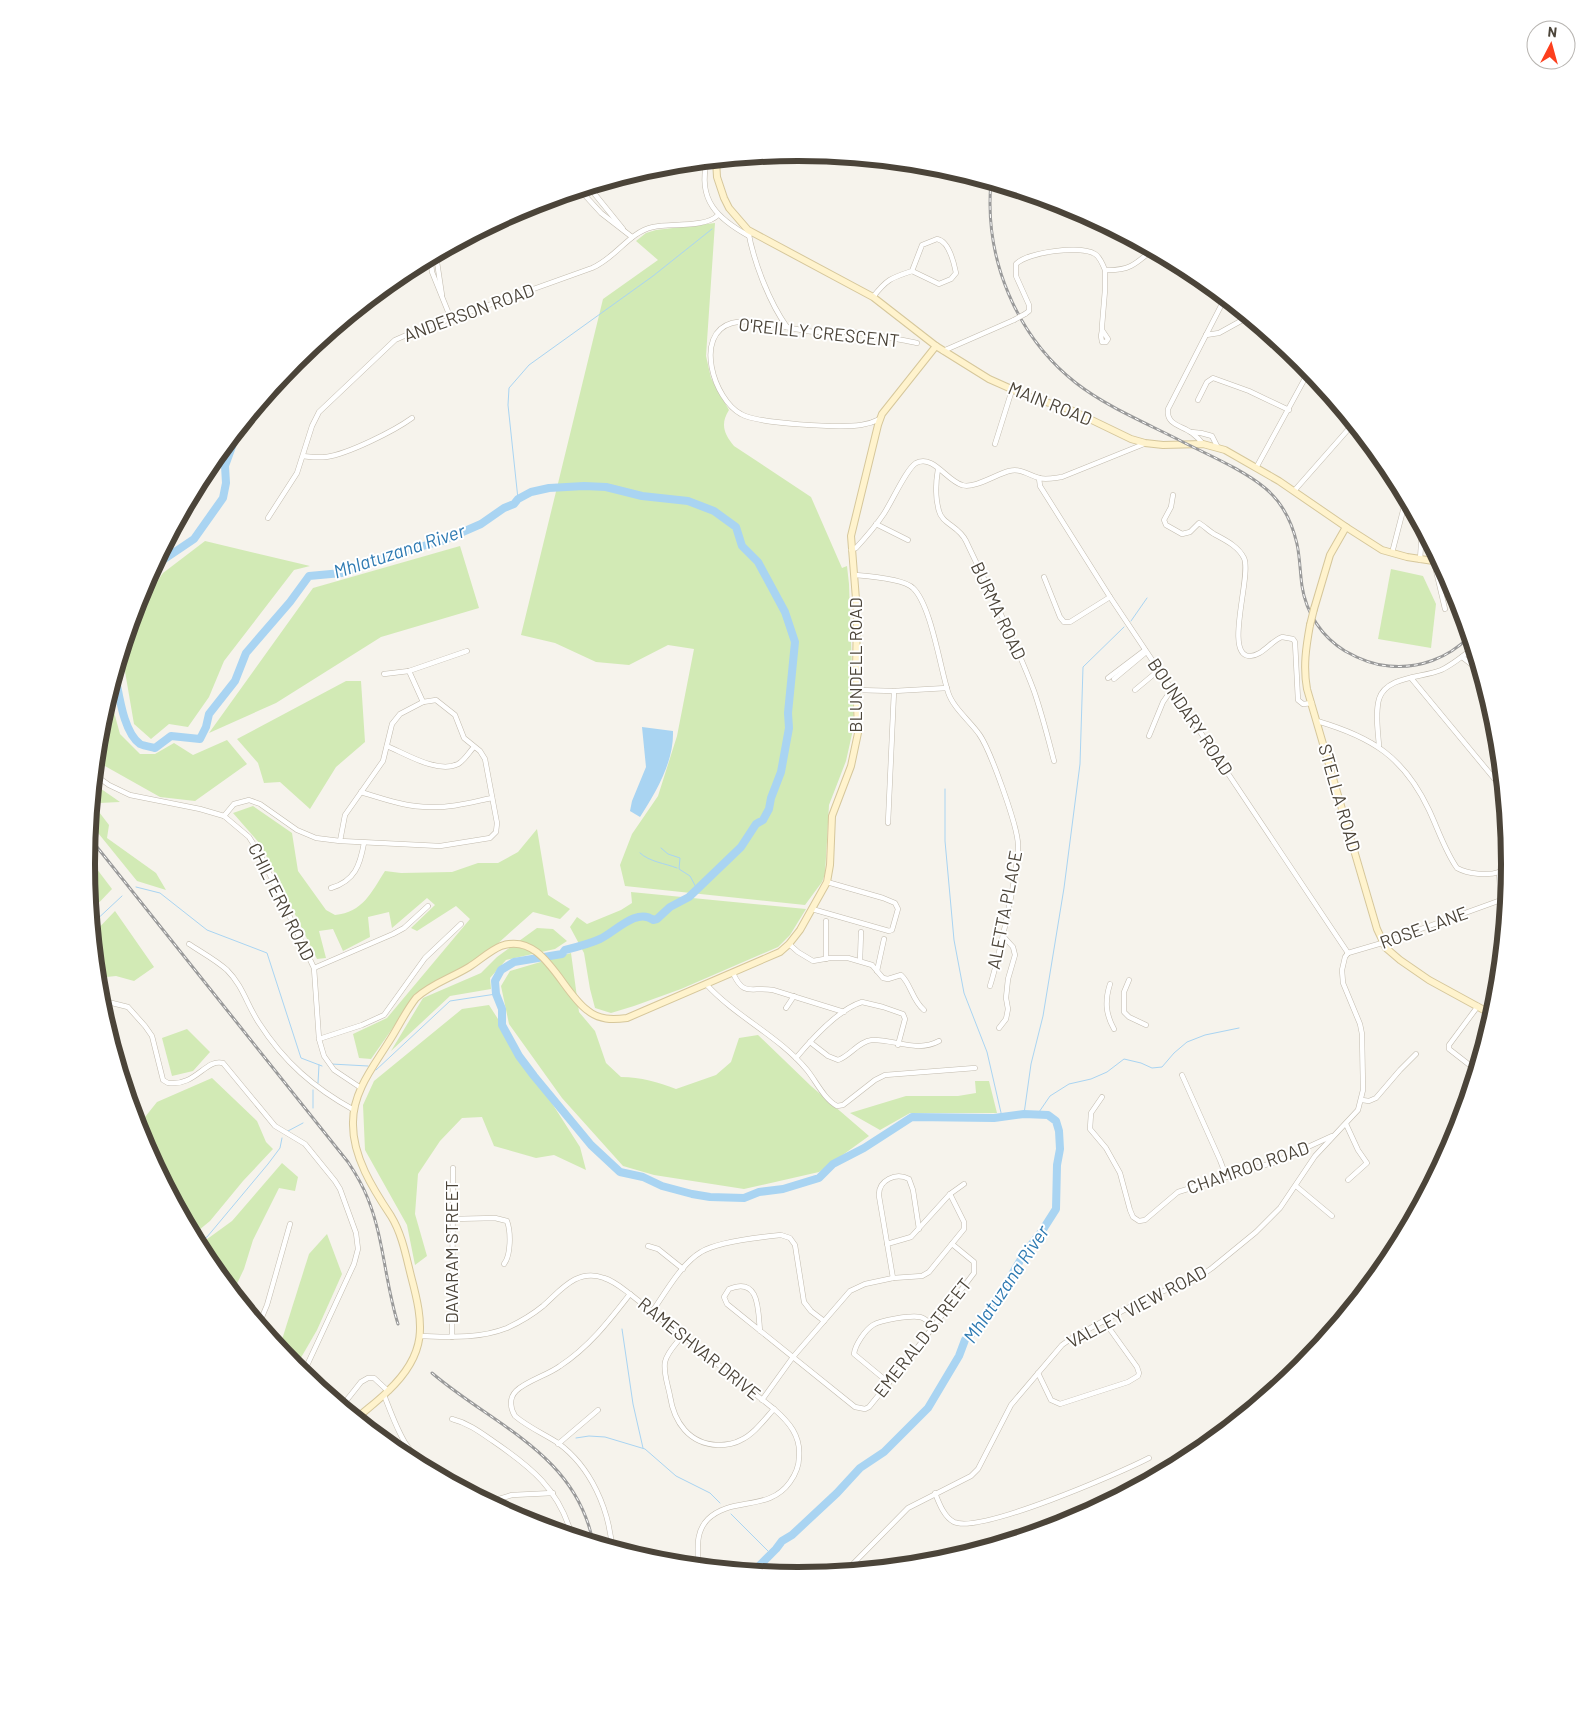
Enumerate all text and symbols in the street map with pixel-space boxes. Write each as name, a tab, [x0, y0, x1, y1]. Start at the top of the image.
north arrow	[1526, 20, 1576, 70]
text: N	[1547, 23, 1558, 41]
street label: ANDERSON ROAD	[400, 278, 537, 346]
street label: O'REILLY CRESCENT	[738, 313, 901, 351]
street label: MAIN ROAD	[1005, 376, 1096, 430]
water label: Mhlatuzana River	[330, 518, 469, 583]
street label: BURMA ROAD	[967, 558, 1031, 663]
street label: BLUNDELL ROAD	[844, 597, 866, 733]
street label: BOUNDARY ROAD	[1144, 654, 1238, 779]
street label: STELLA ROAD	[1314, 741, 1366, 854]
street label: CHILTERN ROAD	[244, 839, 320, 964]
street label: ALETTA PLACE	[982, 849, 1026, 971]
street label: ROSE LANE	[1377, 901, 1471, 953]
street label: CHAMROO ROAD	[1184, 1136, 1312, 1198]
street label: DAVARAM STREET	[440, 1180, 462, 1324]
water label: Mhlatuzana River	[958, 1219, 1054, 1347]
street label: VALLEY VIEW ROAD	[1063, 1260, 1210, 1352]
street label: EMERALD STREET	[869, 1273, 976, 1402]
street label: RAMESHVAR DRIVE	[634, 1292, 765, 1404]

